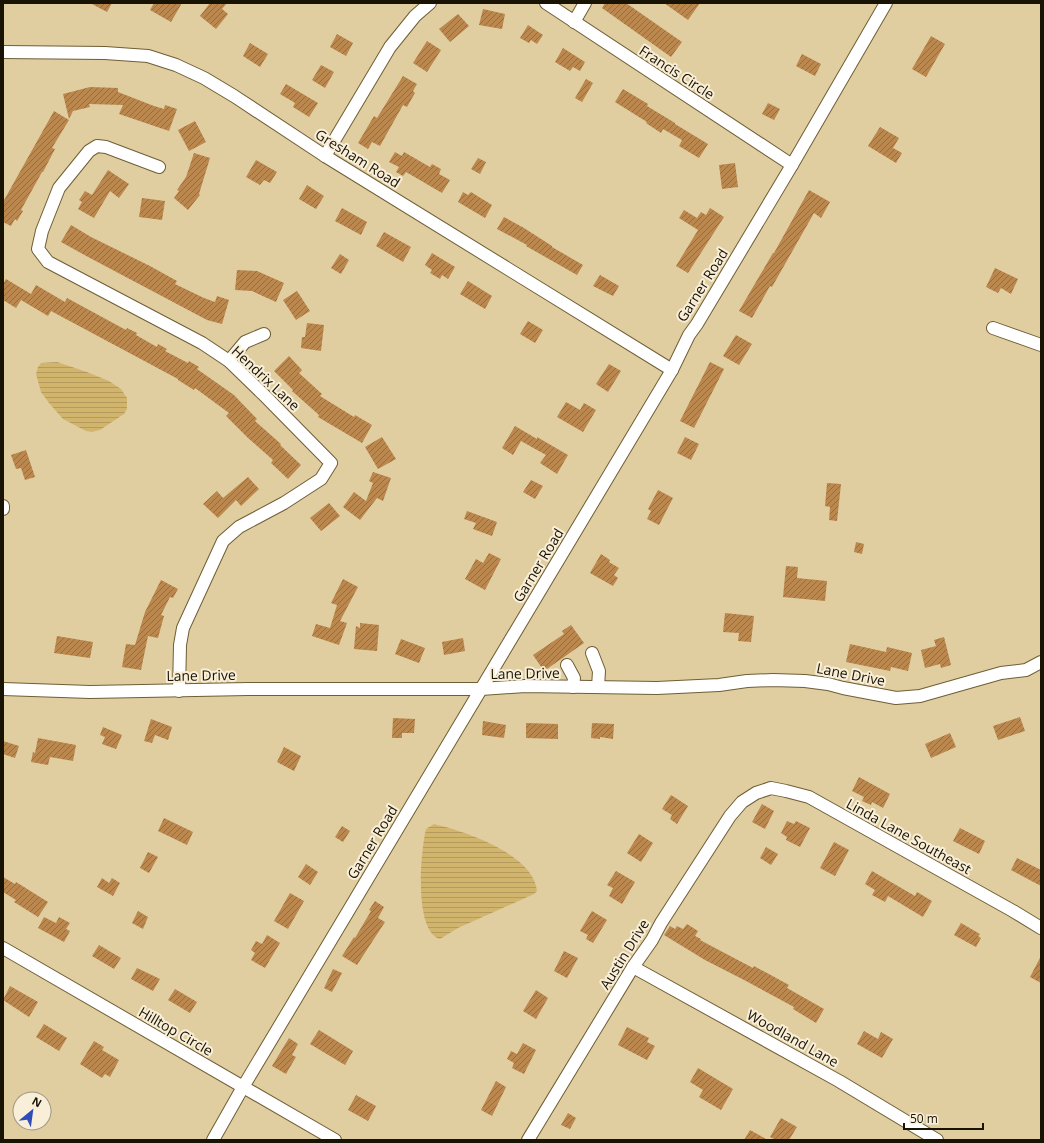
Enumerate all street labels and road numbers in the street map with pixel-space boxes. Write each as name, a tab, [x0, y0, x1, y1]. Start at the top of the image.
street label: Francis Circle	[636, 41, 718, 103]
street label: Gresham Road	[312, 124, 404, 192]
street label: Garner Road	[672, 245, 732, 325]
street label: Hendrix Lane	[228, 341, 304, 415]
street label: Garner Road	[509, 525, 567, 605]
street label: Lane Drive	[815, 658, 887, 690]
street label: Lane Drive	[490, 663, 560, 683]
street label: Lane Drive	[166, 665, 236, 685]
street label: Linda Lane Southeast	[843, 794, 975, 878]
street label: Garner Road	[343, 802, 401, 882]
street label: Austin Drive	[595, 915, 653, 993]
street label: Hilltop Circle	[135, 1002, 217, 1060]
street label: Woodland Lane	[744, 1005, 842, 1071]

